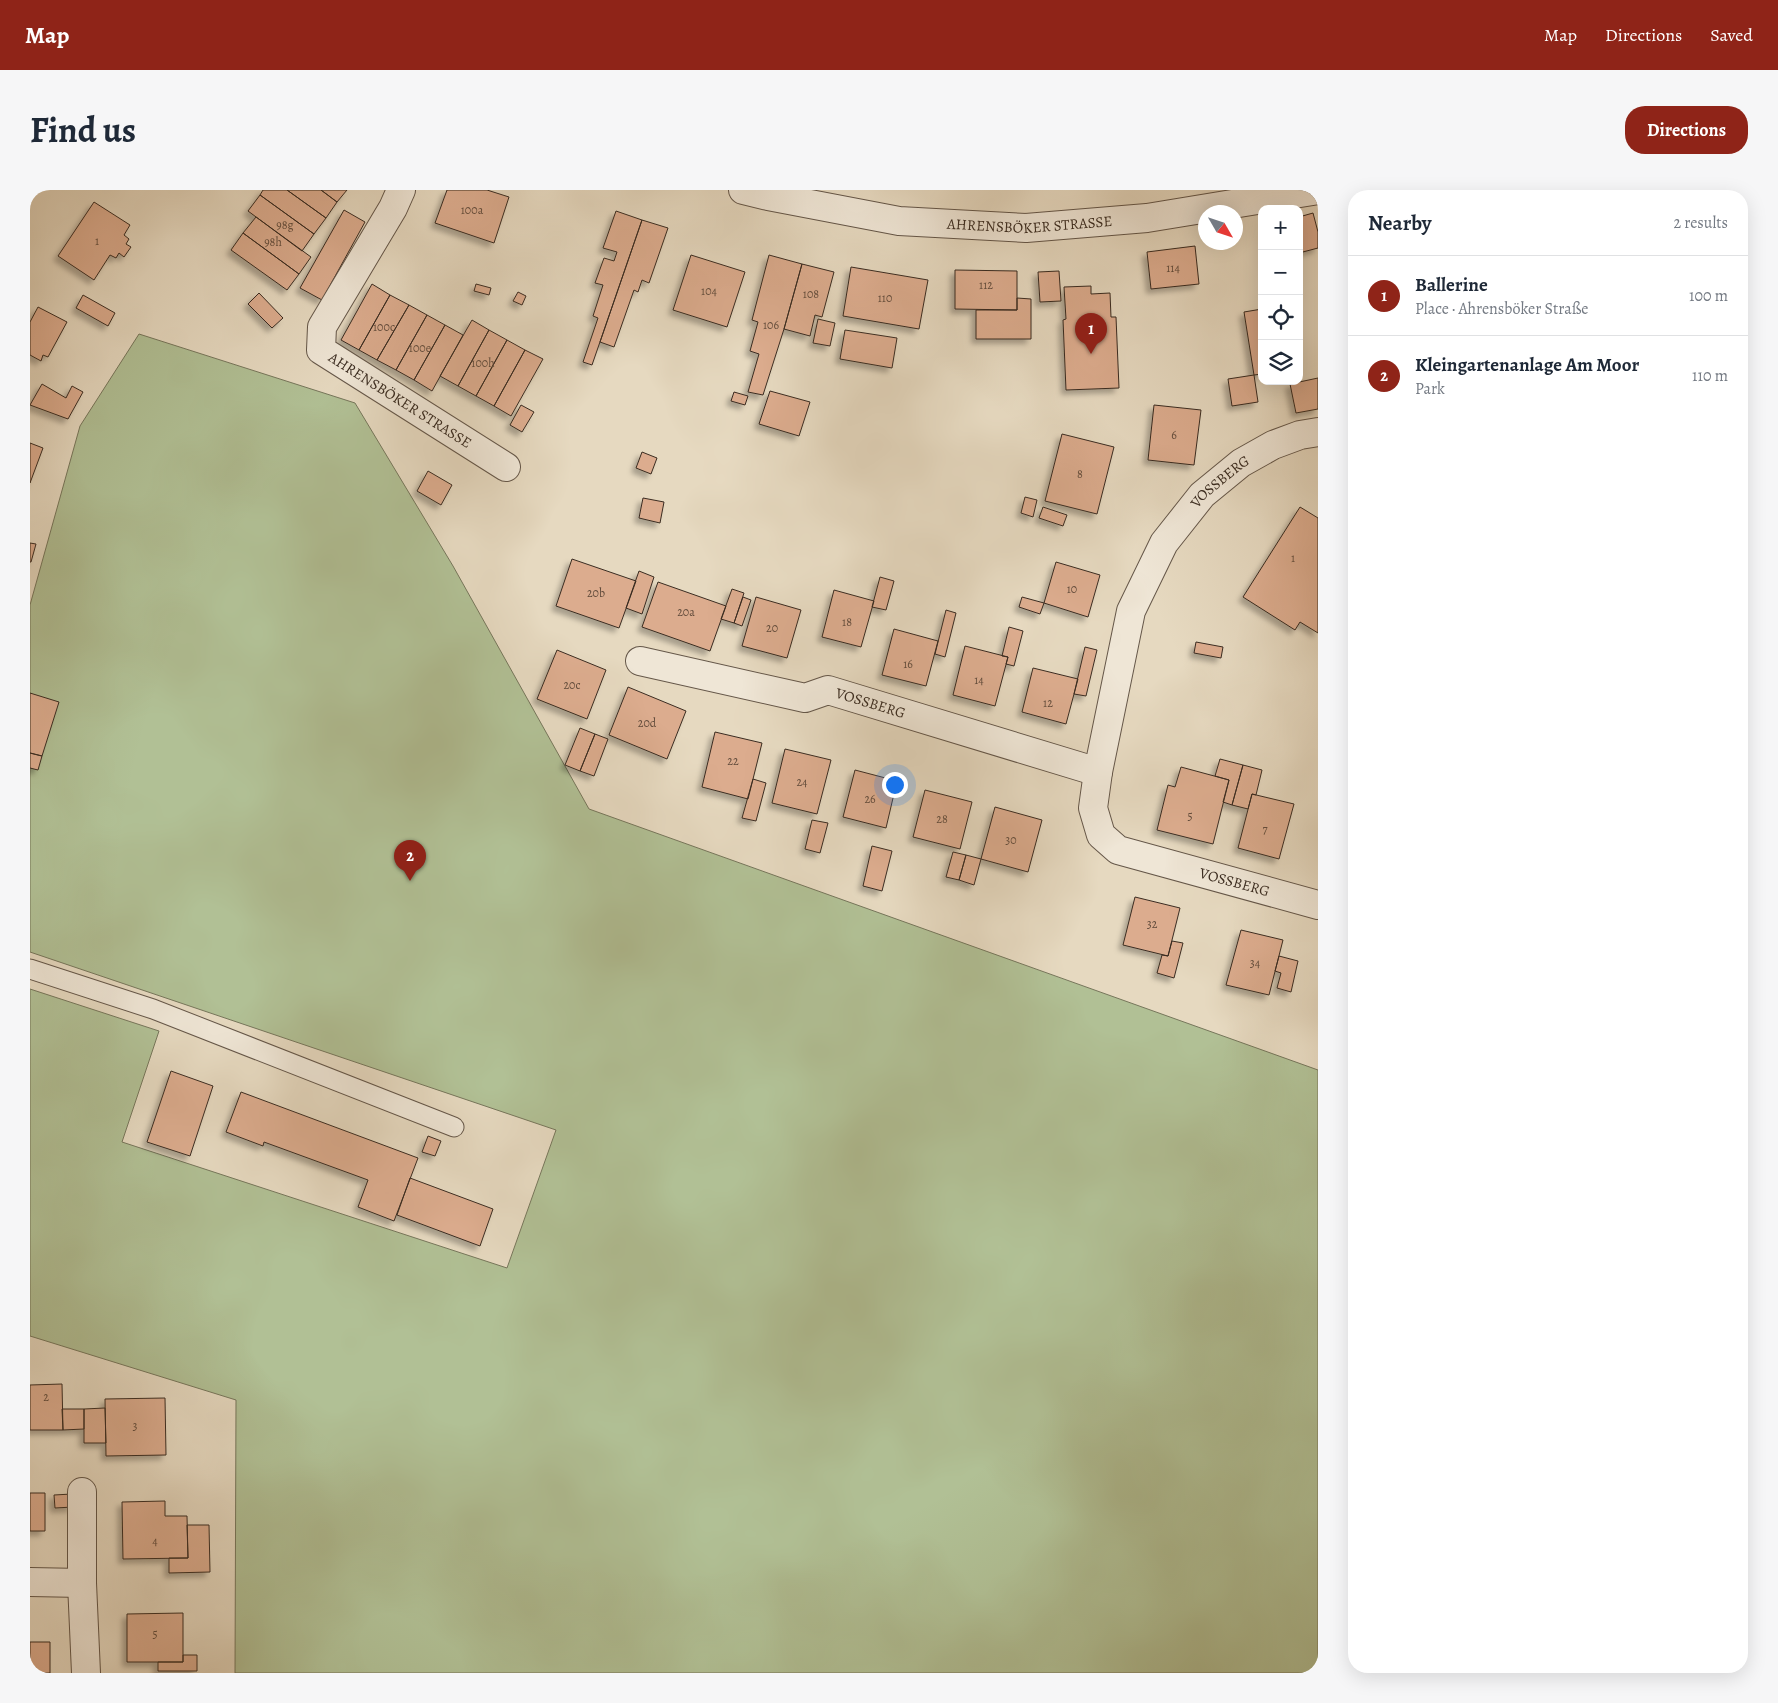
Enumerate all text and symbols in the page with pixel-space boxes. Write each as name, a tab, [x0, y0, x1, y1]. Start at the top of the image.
text: Map	[25, 19, 69, 51]
text: Map	[1544, 23, 1577, 47]
text: Directions	[1605, 23, 1682, 47]
text: Saved	[1710, 23, 1753, 47]
text: Find us	[30, 106, 136, 154]
button: Directions	[1625, 106, 1748, 154]
house number: 100a	[461, 202, 484, 218]
north arrow	[1198, 205, 1243, 250]
map controls	[1258, 205, 1303, 385]
button: +	[1258, 205, 1303, 250]
text: Nearby	[1368, 209, 1431, 237]
street label: AHRENSBÖKER STRASSE	[946, 211, 1113, 238]
text: 2 results	[1673, 212, 1728, 234]
house number: 98g	[276, 217, 294, 233]
house number: 1	[95, 233, 99, 249]
house number: 98h	[264, 234, 282, 250]
button: −	[1258, 250, 1303, 295]
house number: 114	[1166, 260, 1180, 276]
text: Ballerine	[1415, 272, 1488, 298]
house number: 112	[979, 277, 993, 293]
house number: 104	[701, 283, 718, 299]
text: 1	[1381, 285, 1387, 307]
text: 100 m	[1689, 285, 1728, 307]
house number: 108	[803, 286, 819, 302]
house number: 110	[878, 290, 892, 306]
button: locate	[1258, 295, 1303, 340]
text: Place · Ahrensböker Straße	[1415, 298, 1588, 320]
pin: 1	[1075, 313, 1107, 354]
house number: 106	[763, 317, 779, 333]
house number: 100c	[373, 319, 395, 335]
house number: 100e	[409, 340, 431, 356]
button: layers	[1258, 340, 1303, 385]
street label: AHRENSBÖKER STRASSE	[324, 347, 476, 453]
text: Kleingartenanlage Am Moor	[1415, 352, 1639, 378]
house number: 100h	[471, 355, 495, 371]
text: 2	[1380, 365, 1388, 387]
text: 110 m	[1692, 365, 1728, 387]
text: Park	[1415, 378, 1445, 400]
house number: 6	[1171, 427, 1177, 443]
street label: VOSSBERG	[1185, 451, 1253, 513]
house number: 8	[1077, 466, 1083, 482]
house number: 1	[1291, 550, 1295, 566]
house number: 10	[1067, 581, 1077, 597]
house number: 20b	[587, 585, 605, 601]
house number: 20a	[677, 604, 695, 620]
house number: 18	[842, 614, 852, 630]
house number: 20	[766, 620, 778, 636]
house number: 16	[903, 656, 913, 672]
house number: 14	[974, 672, 984, 688]
house number: 20c	[563, 677, 581, 693]
street label: VOSSBERG	[832, 683, 908, 723]
house number: 12	[1043, 695, 1053, 711]
house number: 20d	[638, 715, 657, 731]
house number: 22	[727, 753, 739, 769]
your location	[882, 772, 908, 798]
house number: 24	[796, 774, 808, 790]
house number: 26	[864, 791, 876, 807]
house number: 5	[1187, 808, 1193, 824]
house number: 28	[936, 811, 948, 827]
house number: 7	[1262, 821, 1268, 837]
house number: 30	[1005, 832, 1017, 848]
pin: 2	[394, 840, 426, 881]
street label: VOSSBERG	[1196, 863, 1272, 901]
house number: 32	[1147, 916, 1158, 932]
house number: 34	[1250, 955, 1261, 971]
house number: 2	[43, 1389, 49, 1405]
house number: 3	[133, 1418, 138, 1434]
house number: 4	[152, 1533, 158, 1549]
house number: 5	[152, 1626, 158, 1642]

